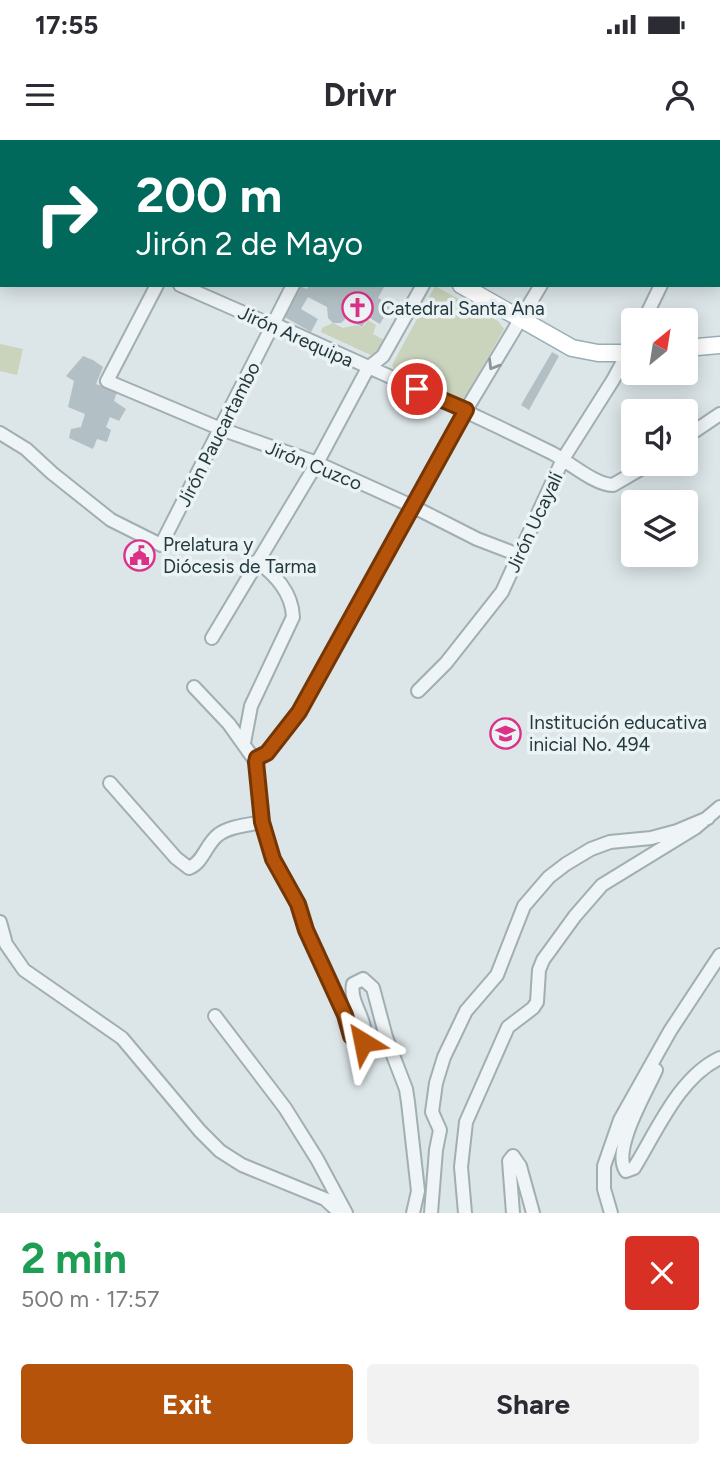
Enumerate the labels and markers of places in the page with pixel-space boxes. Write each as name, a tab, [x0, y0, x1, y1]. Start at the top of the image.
church icon: Catedral Santa Ana	[341, 291, 375, 325]
place label: Catedral Santa Ana	[381, 297, 545, 320]
pin	[387, 359, 447, 419]
place label: Prelatura y Diócesis de Tarma	[163, 533, 316, 578]
public building icon: Prelatura y Diócesis de Tarma	[123, 538, 157, 572]
place label: Institución educativa inicial No. 494	[529, 711, 707, 756]
school or university icon: Institución educativa inicial No. 494	[489, 716, 523, 750]

